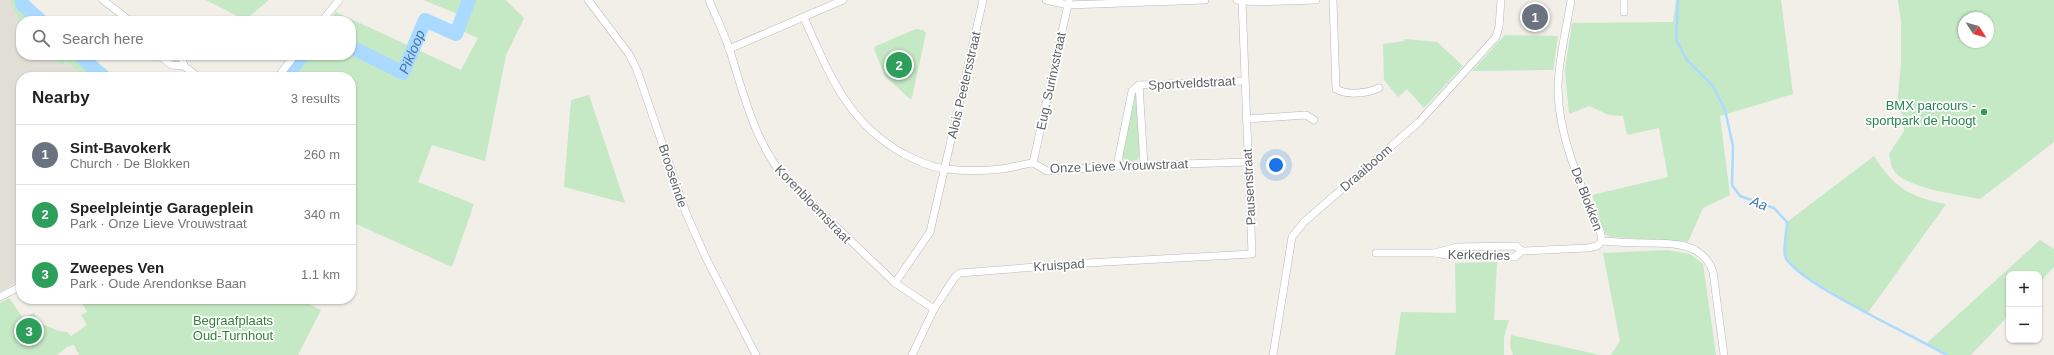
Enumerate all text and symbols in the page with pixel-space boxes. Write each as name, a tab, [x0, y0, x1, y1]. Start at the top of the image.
pin: 1	[1522, 2, 1548, 32]
north arrow	[1958, 12, 1994, 48]
search box	[16, 16, 356, 60]
icon: search	[30, 27, 52, 49]
water label: Pikloop	[396, 27, 428, 76]
text: Search here	[62, 30, 144, 47]
street label: Alois Peetersstraat	[944, 30, 984, 140]
street label: Eug. Surinxstraat	[1033, 30, 1069, 131]
pin: 2	[886, 50, 912, 80]
street label: Sportveldstraat	[1148, 73, 1236, 93]
text: Nearby	[32, 88, 90, 107]
text: 3 results	[291, 91, 340, 106]
place label: BMX parcours - sportpark de Hoogt	[1865, 98, 1976, 128]
marker: BMX parcours - sportpark de Hoogt	[1979, 107, 1989, 117]
text: Sint-Bavokerk	[70, 139, 171, 156]
street label: Draaiboom	[1337, 141, 1395, 195]
street label: Brooseinde	[656, 142, 690, 210]
text: 1	[41, 147, 49, 162]
text: 260 m	[304, 147, 340, 162]
street label: Pausenstraat	[1239, 148, 1258, 226]
your location	[1266, 155, 1286, 175]
text: Church · De Blokken	[70, 156, 190, 171]
street label: Onze Lieve Vrouwstraat	[1050, 156, 1189, 176]
street label: Korenbloemstraat	[772, 162, 854, 246]
street label: De Blokken	[1568, 165, 1606, 233]
water label: Aa	[1747, 192, 1770, 214]
text: Speelpleintje Garageplein	[70, 199, 253, 216]
text: 2	[41, 207, 49, 222]
text: 340 m	[304, 207, 340, 222]
text: Park · Onze Lieve Vrouwstraat	[70, 216, 247, 231]
street label: Kerkedries	[1448, 247, 1511, 263]
street label: Kruispad	[1033, 256, 1085, 274]
text: Zweepes Ven	[70, 259, 164, 276]
text: 3	[41, 267, 49, 282]
text: 1.1 km	[301, 267, 340, 282]
map controls	[2006, 271, 2042, 343]
button: +	[2006, 271, 2042, 307]
text: Park · Oude Arendonkse Baan	[70, 276, 246, 291]
button: −	[2006, 307, 2042, 343]
park label: Begraafplaats Oud-Turnhout	[193, 313, 274, 343]
pin: 3	[16, 316, 42, 346]

